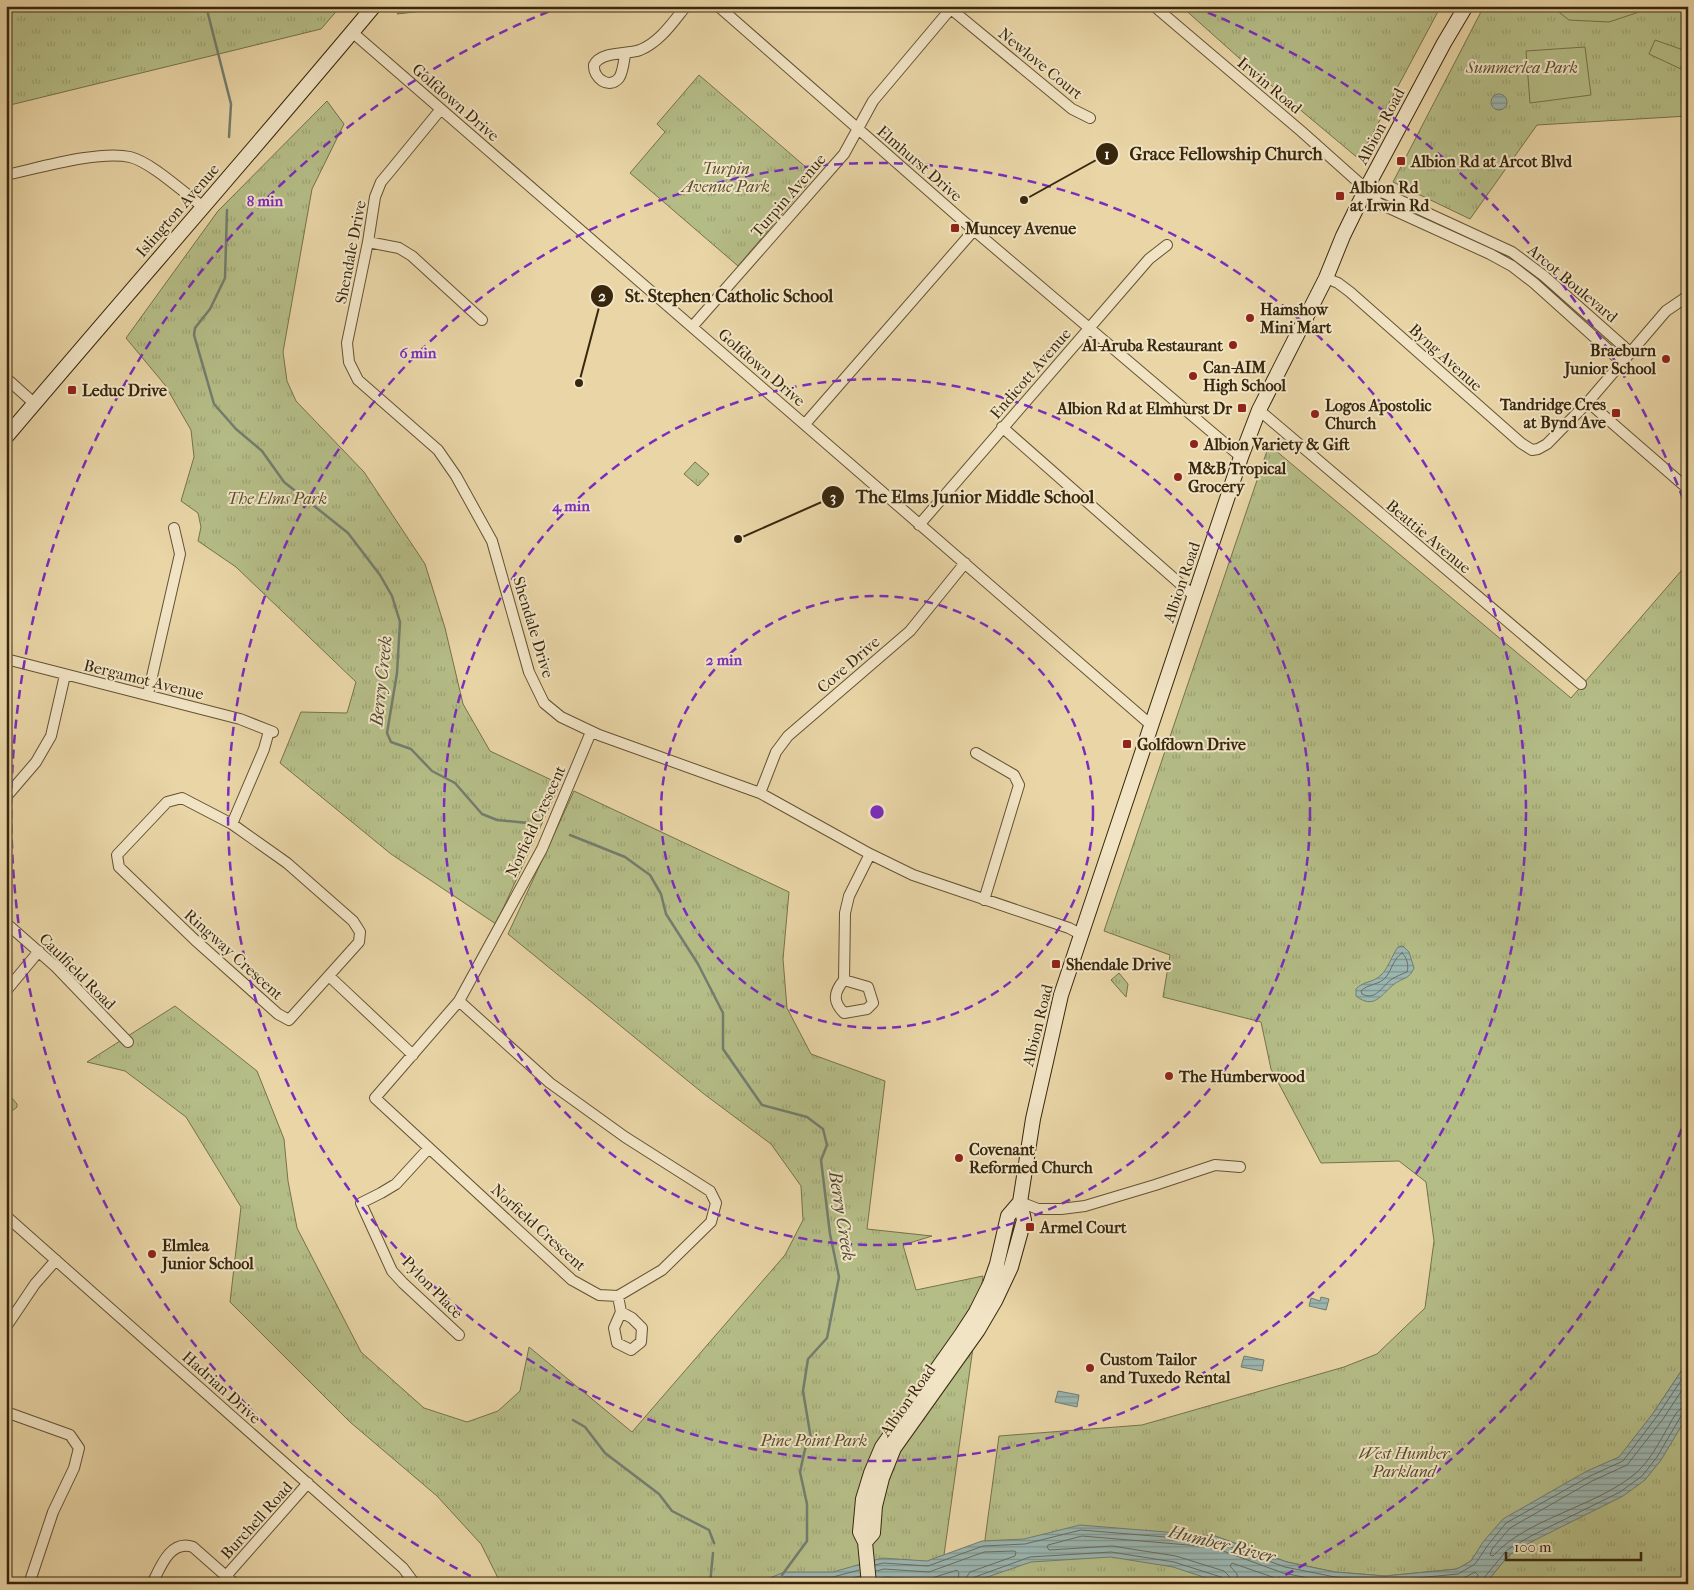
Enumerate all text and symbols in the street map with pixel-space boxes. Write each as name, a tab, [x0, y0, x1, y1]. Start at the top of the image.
street label: Newlove Court	[995, 24, 1087, 103]
street label: Irwin Road	[1234, 53, 1306, 118]
park label: Summerlea Park	[1465, 58, 1578, 77]
street label: Golfdown Drive	[408, 59, 503, 145]
street label: Albion Road	[1352, 84, 1409, 169]
street label: Elmhurst Drive	[873, 121, 966, 205]
callout: Grace Fellowship Church	[1094, 137, 1332, 170]
text: Grace Fellowship Church	[1129, 144, 1323, 165]
text: 1	[1104, 145, 1110, 163]
street label: Turpin Avenue	[747, 150, 830, 241]
place label: Albion Rd at Arcot Blvd	[1410, 152, 1573, 171]
marker: Albion Rd at Arcot Blvd	[1395, 155, 1407, 167]
park label: Turpin Avenue Park	[680, 159, 770, 196]
street label: Islington Avenue	[132, 160, 223, 261]
place label: Albion Rd at Irwin Rd	[1349, 178, 1431, 215]
marker: Albion Rd at Irwin Rd	[1334, 190, 1346, 202]
text: 8 min	[247, 192, 283, 210]
street label: Shendale Drive	[331, 199, 370, 306]
place label: Muncey Avenue	[964, 219, 1076, 239]
marker: Muncey Avenue	[949, 222, 961, 234]
street label: Arcot Boulevard	[1523, 240, 1622, 327]
callout: St. Stephen Catholic School	[590, 280, 843, 313]
text: St. Stephen Catholic School	[625, 286, 834, 307]
text: 2	[598, 287, 606, 305]
place label: Hamshow Mini Mart	[1259, 300, 1332, 337]
marker: Hamshow Mini Mart	[1244, 312, 1256, 324]
street label: Byng Avenue	[1405, 320, 1486, 395]
street label: Golfdown Drive	[714, 324, 809, 410]
street label: Endicott Avenue	[986, 324, 1075, 423]
place label: Al-Aruba Restaurant	[1081, 336, 1223, 355]
marker: Al-Aruba Restaurant	[1227, 339, 1239, 351]
place label: Braeburn Junior School	[1562, 341, 1657, 379]
text: 6 min	[400, 344, 437, 362]
marker: Braeburn Junior School	[1660, 353, 1672, 365]
place label: Can-AIM High School	[1203, 358, 1287, 396]
marker: Can-AIM High School	[1187, 370, 1199, 382]
place label: Leduc Drive	[82, 381, 167, 400]
marker: Leduc Drive	[66, 384, 78, 396]
place label: Tandridge Cres at Bynd Ave	[1499, 395, 1606, 433]
place label: Logos Apostolic Church	[1325, 396, 1432, 433]
place label: Albion Rd at Elmhurst Dr	[1056, 399, 1233, 418]
marker: Albion Rd at Elmhurst Dr	[1236, 402, 1248, 414]
marker: Tandridge Cres at Bynd Ave	[1610, 407, 1622, 419]
marker: Logos Apostolic Church	[1309, 408, 1321, 420]
place label: Albion Variety & Gift	[1203, 435, 1350, 455]
marker: Albion Variety & Gift	[1188, 438, 1200, 450]
place label: M&B Tropical Grocery	[1187, 459, 1287, 497]
marker: M&B Tropical Grocery	[1172, 471, 1184, 483]
callout: The Elms Junior Middle School	[821, 480, 1105, 513]
text: The Elms Junior Middle School	[855, 487, 1095, 508]
text: 3	[830, 488, 836, 506]
park label: The Elms Park	[227, 489, 327, 508]
street label: Beattie Avenue	[1382, 495, 1475, 577]
text: 4 min	[551, 497, 590, 515]
street label: Albion Road	[1159, 539, 1204, 626]
street label: Shendale Drive	[509, 574, 558, 680]
street label: Cove Drive	[813, 632, 884, 697]
water label: Berry Creek	[366, 635, 397, 728]
text: 2 min	[706, 651, 743, 669]
street label: Bergamot Avenue	[82, 655, 206, 704]
place label: Golfdown Drive	[1137, 735, 1246, 754]
marker: Golfdown Drive	[1121, 738, 1133, 750]
street label: Norfield Crescent	[501, 762, 570, 880]
centre of rings	[868, 803, 886, 821]
street label: Ringway Crescent	[180, 905, 287, 1004]
street label: Caulfield Road	[35, 929, 120, 1014]
place label: Shendale Drive	[1066, 955, 1171, 974]
marker: Shendale Drive	[1050, 958, 1062, 970]
street label: Albion Road	[1018, 982, 1057, 1069]
place label: The Humberwood	[1178, 1067, 1306, 1086]
marker: The Humberwood	[1163, 1070, 1175, 1082]
place label: Covenant Reformed Church	[969, 1140, 1094, 1177]
marker: Covenant Reformed Church	[953, 1152, 965, 1164]
water label: Berry Creek	[824, 1169, 859, 1263]
street label: Norfield Crescent	[487, 1180, 590, 1275]
place label: Armel Court	[1039, 1218, 1127, 1237]
marker: Armel Court	[1024, 1221, 1036, 1233]
place label: Elmlea Junior School	[160, 1236, 254, 1274]
marker: Elmlea Junior School	[146, 1248, 158, 1260]
street label: Pylon Place	[398, 1252, 467, 1323]
street label: Hadrian Drive	[178, 1347, 265, 1428]
place label: Custom Tailor and Tuxedo Rental	[1100, 1350, 1231, 1387]
street label: Albion Road	[875, 1360, 939, 1441]
marker: Custom Tailor and Tuxedo Rental	[1084, 1362, 1096, 1374]
park label: Pine Point Park	[760, 1431, 867, 1450]
park label: West Humber Parkland	[1359, 1444, 1451, 1481]
street label: Burchell Road	[217, 1477, 296, 1563]
water label: Humber River	[1166, 1521, 1279, 1568]
scale bar	[1506, 1530, 1642, 1562]
text: 100 m	[1514, 1538, 1552, 1556]

